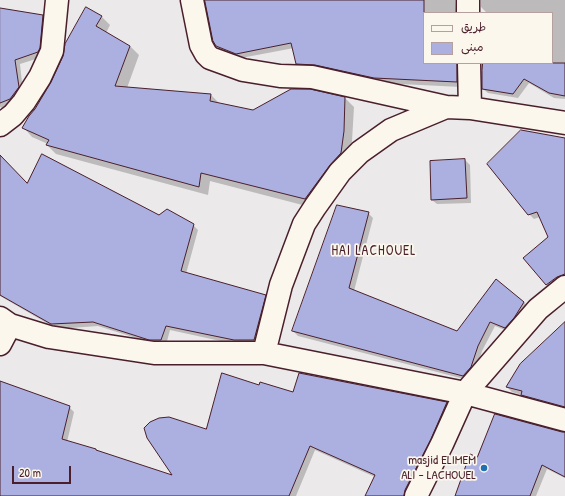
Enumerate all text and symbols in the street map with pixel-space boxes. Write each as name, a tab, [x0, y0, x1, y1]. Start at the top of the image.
legend	[423, 12, 553, 64]
text: طريق	[461, 18, 486, 35]
text: مبنى	[461, 38, 484, 55]
district label: HAI LACHOUEL	[331, 243, 417, 259]
place label: masjid ELIMEM ALI - LACHOUEL	[401, 453, 476, 484]
scale bar	[14, 458, 73, 484]
marker: masjid ELIMEM ALI - LACHOUEL	[479, 463, 489, 473]
text: 20 m	[19, 464, 41, 481]

